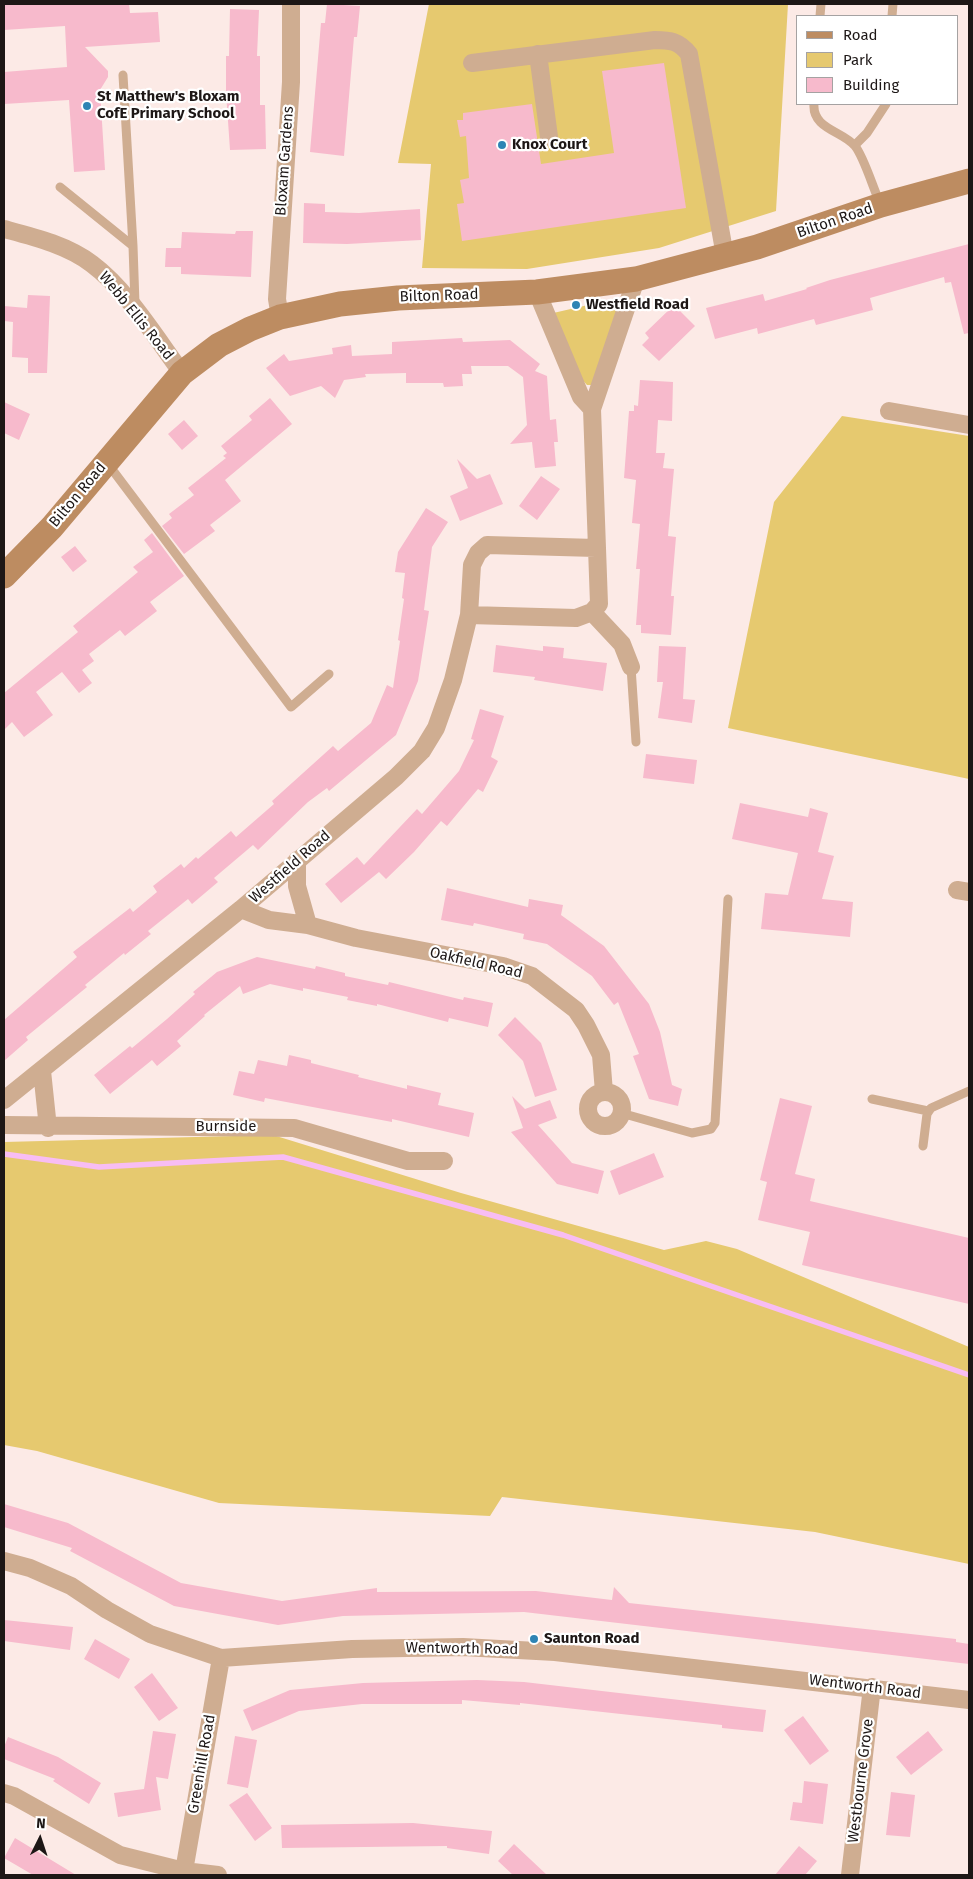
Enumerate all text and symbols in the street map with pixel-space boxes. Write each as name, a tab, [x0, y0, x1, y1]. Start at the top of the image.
legend	[796, 15, 958, 105]
text: Road	[843, 26, 878, 44]
text: Park	[843, 51, 873, 69]
text: Building	[843, 76, 899, 94]
place label: St Matthew's Bloxam CofE Primary School	[97, 88, 239, 123]
marker: St Matthew's Bloxam CofE Primary School	[81, 100, 93, 112]
street label: Bloxam Gardens	[272, 106, 298, 216]
place label: Knox Court	[512, 136, 587, 154]
marker: Knox Court	[496, 139, 508, 151]
street label: Bilton Road	[795, 200, 875, 242]
street label: Webb Ellis Road	[95, 268, 177, 364]
street label: Bilton Road	[399, 286, 479, 306]
place label: Westfield Road	[586, 296, 689, 314]
marker: Westfield Road	[570, 299, 582, 311]
street label: Bilton Road	[46, 459, 110, 531]
street label: Westfield Road	[246, 827, 334, 907]
street label: Oakfield Road	[428, 944, 524, 982]
street label: Burnside	[196, 1118, 256, 1136]
place label: Saunton Road	[544, 1630, 639, 1648]
marker: Saunton Road	[528, 1633, 540, 1645]
street label: Wentworth Road	[406, 1639, 518, 1659]
street label: Wentworth Road	[808, 1671, 922, 1703]
street label: Greenhill Road	[184, 1713, 220, 1815]
street label: Westbourne Grove	[844, 1718, 878, 1844]
north arrow	[15, 1814, 65, 1864]
text: N	[36, 1815, 46, 1832]

